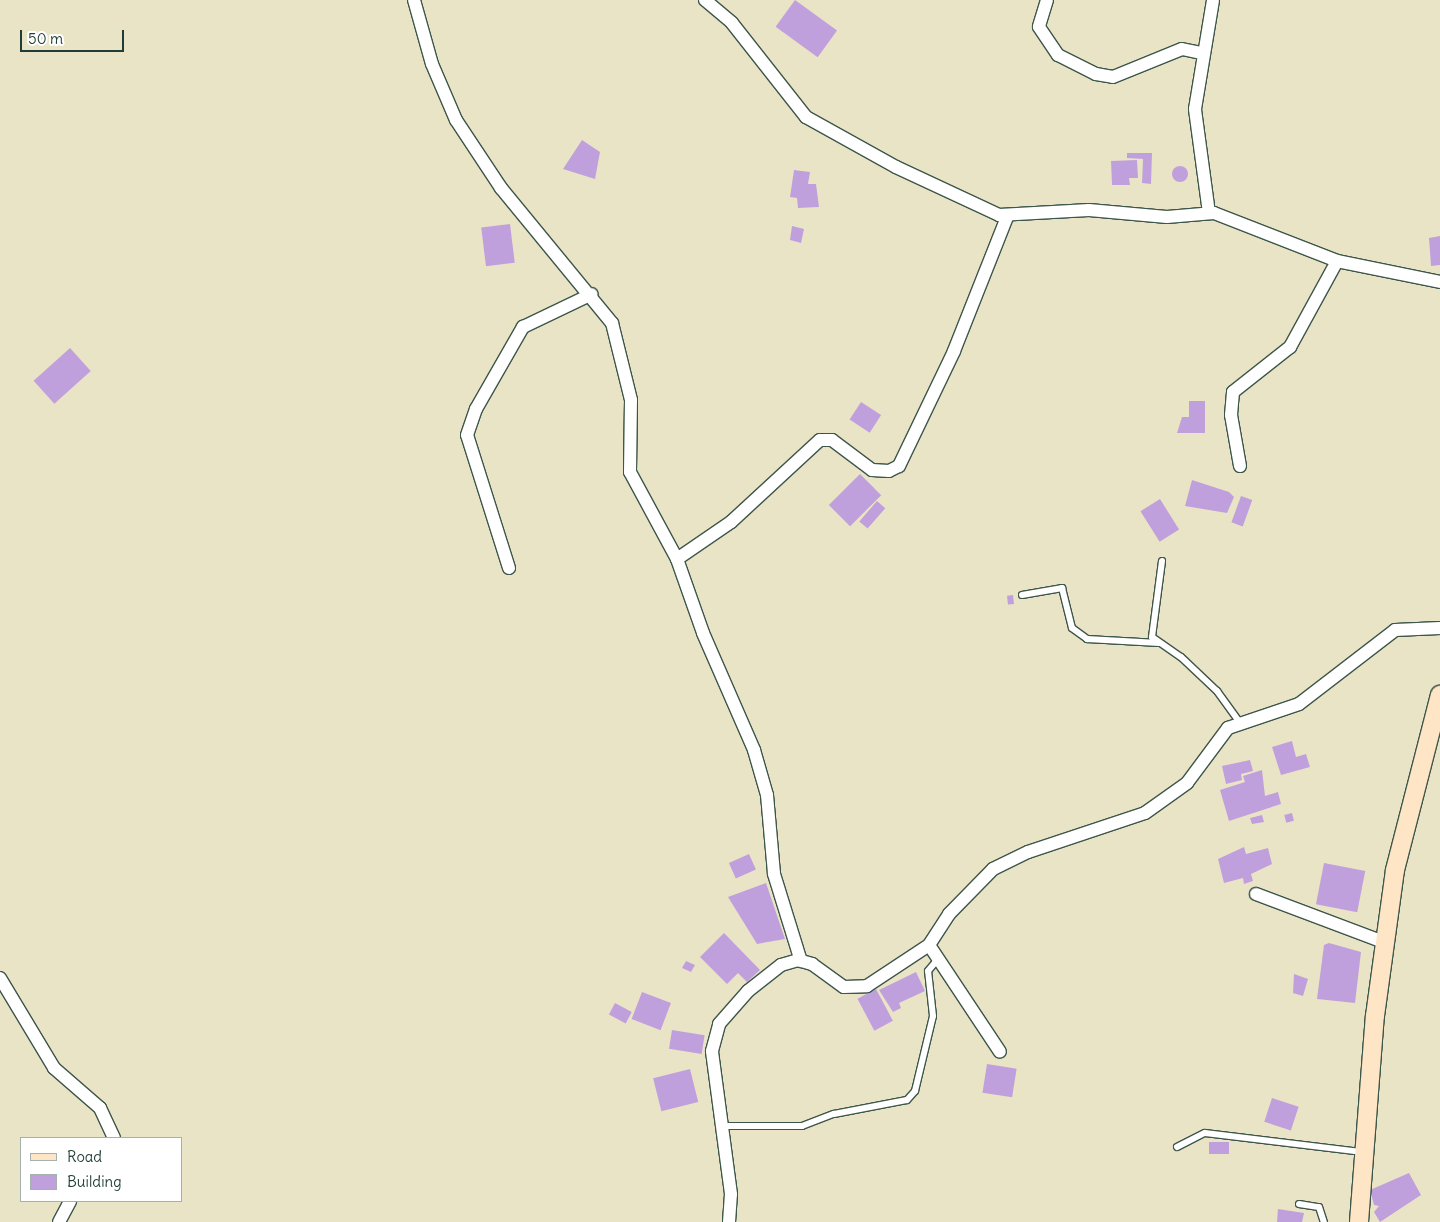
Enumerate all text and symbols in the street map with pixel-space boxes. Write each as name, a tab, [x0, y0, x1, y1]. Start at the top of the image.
scale bar	[22, 20, 126, 52]
text: 50 m	[28, 29, 63, 48]
legend	[20, 1137, 182, 1202]
text: Road	[67, 1147, 102, 1166]
text: Building	[67, 1172, 122, 1191]

